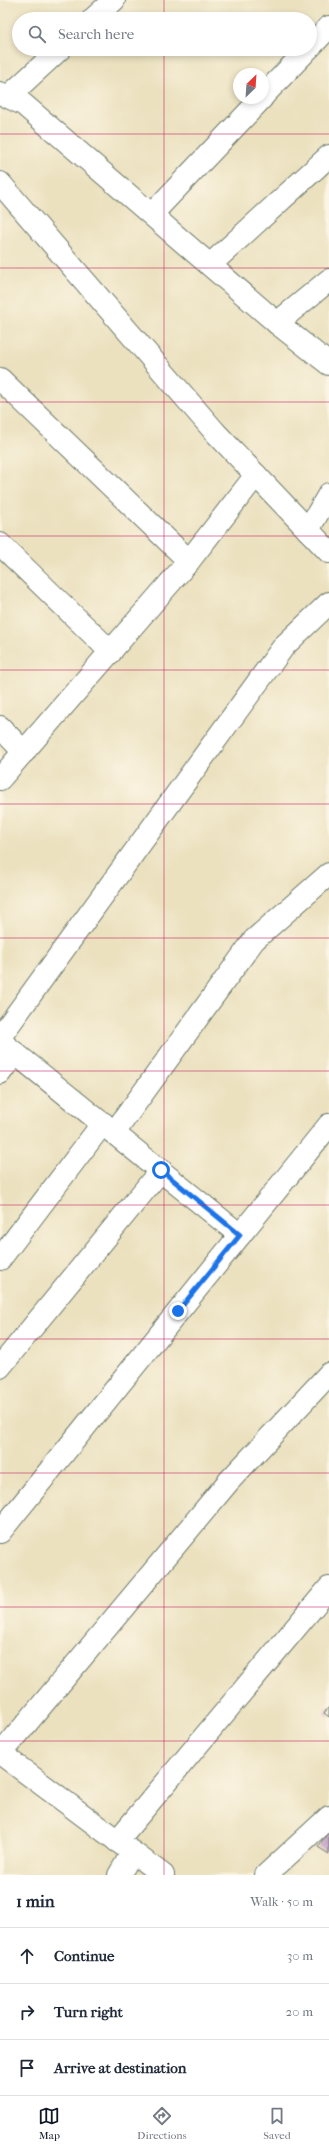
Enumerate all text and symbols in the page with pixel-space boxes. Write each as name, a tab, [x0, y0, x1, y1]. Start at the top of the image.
search box	[12, 12, 317, 56]
icon: search	[26, 23, 48, 45]
text: Search here	[58, 25, 134, 43]
north arrow	[233, 68, 269, 104]
route start	[152, 1161, 170, 1179]
route end	[169, 1302, 187, 1320]
text: 1 min	[16, 1891, 55, 1911]
text: Walk · 50 m	[250, 1894, 313, 1909]
icon: ahead	[16, 1945, 38, 1967]
text: Continue	[54, 1947, 114, 1965]
text: 30 m	[287, 1948, 313, 1963]
icon: right	[16, 2001, 38, 2023]
text: Turn right	[54, 2003, 123, 2021]
text: 20 m	[286, 2004, 313, 2019]
icon: arrive	[16, 2057, 38, 2079]
text: Arrive at destination	[54, 2059, 186, 2077]
tab: Map	[38, 2105, 60, 2142]
tab: Directions	[137, 2105, 187, 2142]
tab: Saved	[263, 2105, 291, 2142]

